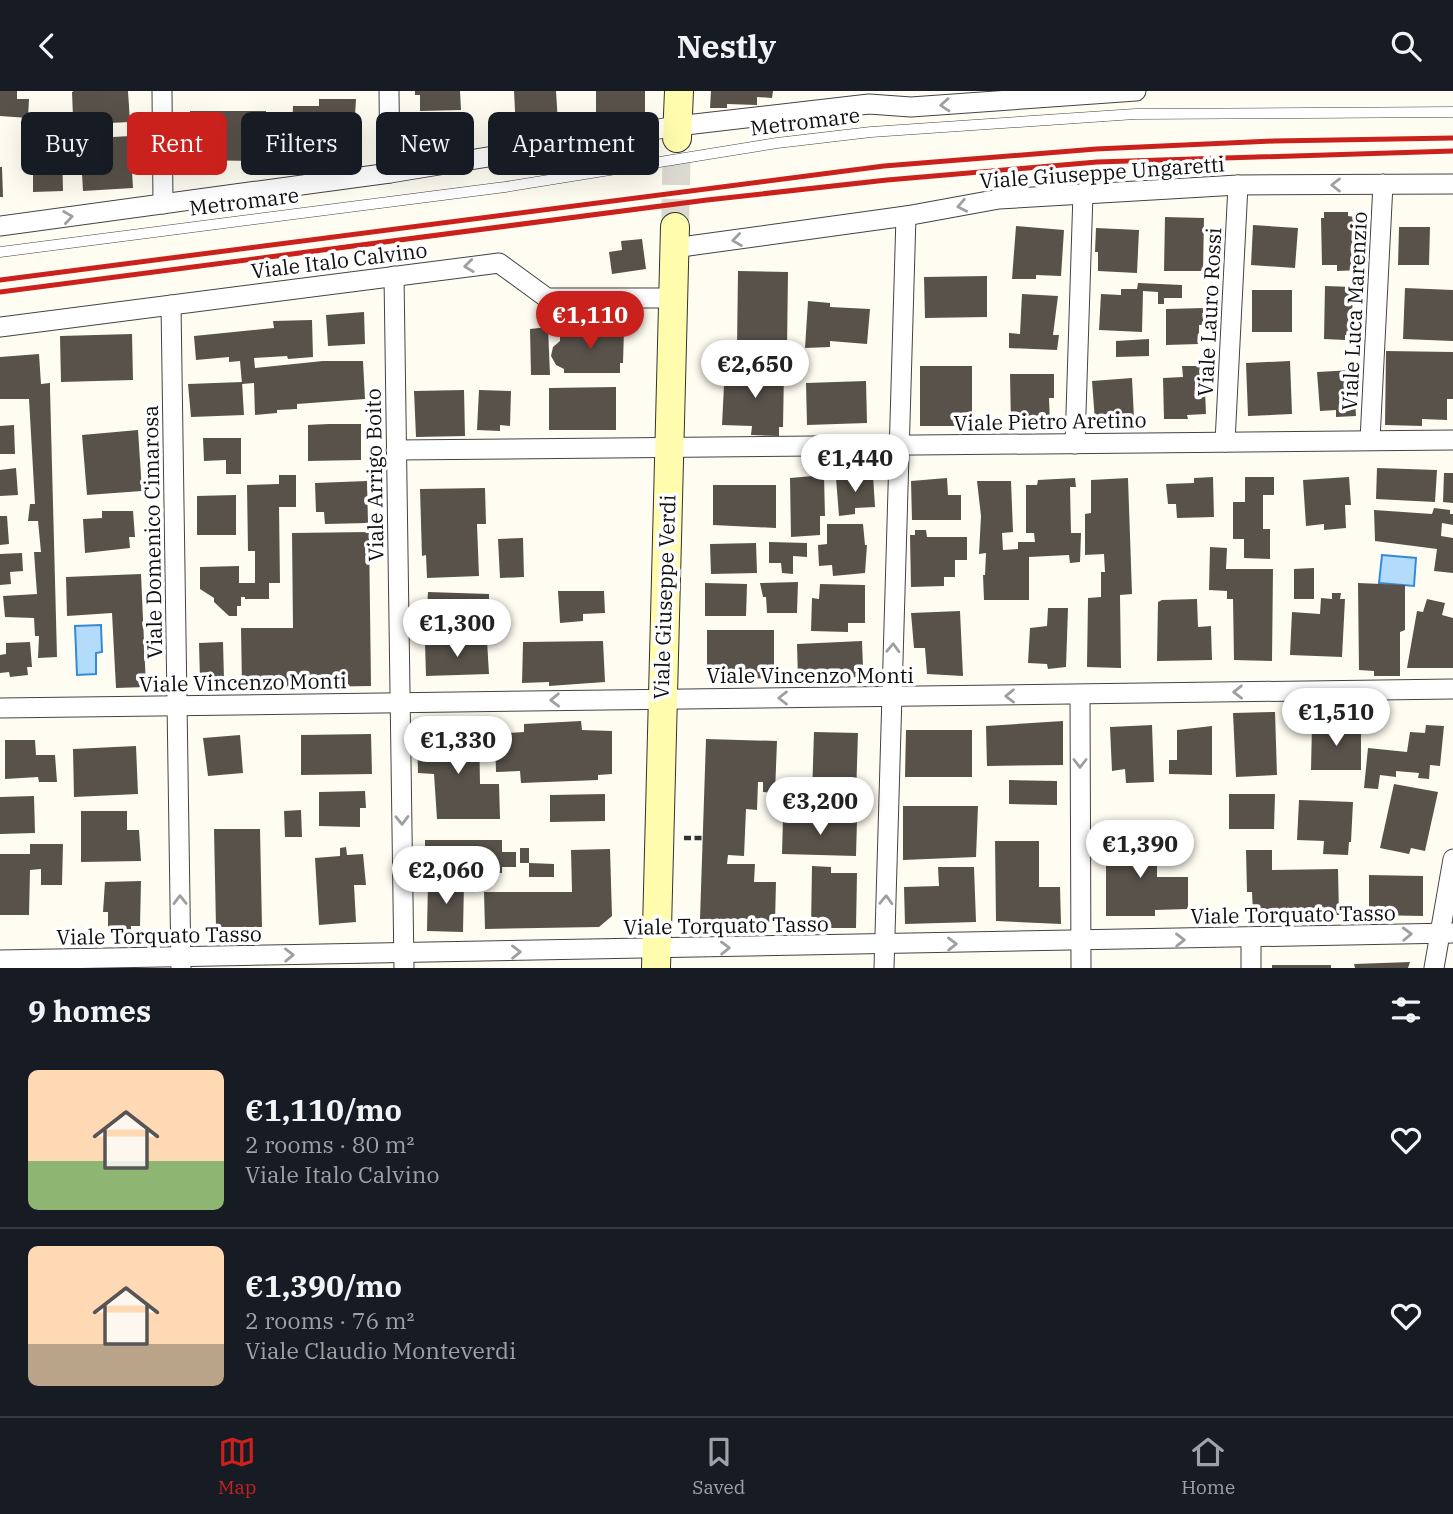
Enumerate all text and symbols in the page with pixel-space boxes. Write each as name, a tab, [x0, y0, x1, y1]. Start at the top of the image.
text: Nestly	[677, 25, 776, 67]
icon: back	[28, 27, 66, 65]
icon: search	[1387, 27, 1425, 65]
one-way arrow	[940, 97, 951, 112]
street label: Metromare	[749, 100, 861, 142]
chip: Buy	[21, 112, 113, 175]
chip: Rent	[127, 112, 227, 175]
chip: Filters	[241, 112, 362, 175]
chip: New	[376, 112, 474, 175]
chip: Apartment	[488, 112, 659, 175]
street label: Viale Giuseppe Ungaretti	[978, 149, 1226, 195]
one-way arrow	[1330, 177, 1341, 192]
street label: Metromare	[188, 180, 300, 222]
one-way arrow	[956, 198, 968, 213]
one-way arrow	[62, 209, 74, 224]
street label: Viale Luca Marenzio	[1335, 211, 1373, 411]
street label: Viale Lauro Rossi	[1191, 227, 1227, 397]
one-way arrow	[732, 232, 743, 247]
street label: Viale Italo Calvino	[249, 235, 429, 285]
one-way arrow	[463, 259, 475, 274]
pin: €1,110	[533, 292, 647, 351]
text: €1,110	[552, 299, 628, 329]
pin: €2,650	[698, 341, 812, 400]
text: €2,650	[717, 348, 793, 378]
street label: Viale Arrigo Boito	[358, 388, 390, 562]
street label: Viale Domenico Cimarosa	[136, 405, 168, 659]
street label: Viale Pietro Aretino	[953, 405, 1147, 437]
pin: €1,440	[798, 435, 912, 494]
text: €1,440	[817, 442, 893, 472]
street label: Viale Giuseppe Verdi	[646, 494, 682, 700]
pin: €1,300	[400, 599, 514, 659]
text: €1,300	[419, 607, 495, 637]
one-way arrow	[886, 642, 901, 653]
street label: Viale Vincenzo Monti	[706, 661, 914, 689]
street label: Viale Vincenzo Monti	[139, 666, 347, 698]
one-way arrow	[1232, 684, 1243, 700]
one-way arrow	[1005, 688, 1015, 704]
pin: €1,510	[1279, 689, 1393, 748]
one-way arrow	[777, 690, 788, 706]
one-way arrow	[550, 693, 561, 708]
text: €1,510	[1298, 696, 1374, 726]
pin: €1,330	[401, 717, 515, 776]
text: €1,330	[420, 724, 496, 754]
one-way arrow	[1072, 758, 1088, 769]
pin: €3,200	[763, 777, 877, 837]
text: €3,200	[782, 785, 858, 815]
one-way arrow	[394, 815, 409, 826]
pin: €1,390	[1083, 821, 1197, 880]
text: €1,390	[1102, 828, 1178, 858]
pin: €2,060	[389, 847, 503, 906]
text: €2,060	[408, 854, 484, 884]
one-way arrow	[172, 894, 188, 905]
one-way arrow	[878, 894, 894, 905]
street label: Viale Torquato Tasso	[1190, 898, 1396, 930]
street label: Viale Torquato Tasso	[623, 909, 829, 941]
street label: Viale Torquato Tasso	[56, 919, 262, 951]
one-way arrow	[1402, 927, 1413, 942]
one-way arrow	[1174, 932, 1185, 947]
one-way arrow	[947, 936, 958, 951]
one-way arrow	[719, 941, 730, 956]
one-way arrow	[511, 944, 522, 960]
one-way arrow	[283, 948, 294, 963]
text: 9 homes	[28, 991, 151, 1030]
icon: filters	[1387, 991, 1425, 1029]
text: €1,110/mo	[245, 1090, 402, 1129]
icon: home	[84, 1098, 168, 1182]
icon: heart	[1387, 1121, 1425, 1159]
text: 2 rooms · 80 m²	[245, 1129, 415, 1159]
text: Viale Italo Calvino	[245, 1159, 439, 1189]
text: €1,390/mo	[245, 1266, 402, 1305]
icon: home	[84, 1274, 168, 1358]
icon: heart	[1387, 1297, 1425, 1335]
text: 2 rooms · 76 m²	[245, 1305, 415, 1335]
text: Viale Claudio Monteverdi	[245, 1335, 516, 1365]
tab: Map	[218, 1433, 256, 1499]
tab: Saved	[692, 1433, 745, 1499]
tab: Home	[1181, 1433, 1235, 1499]

